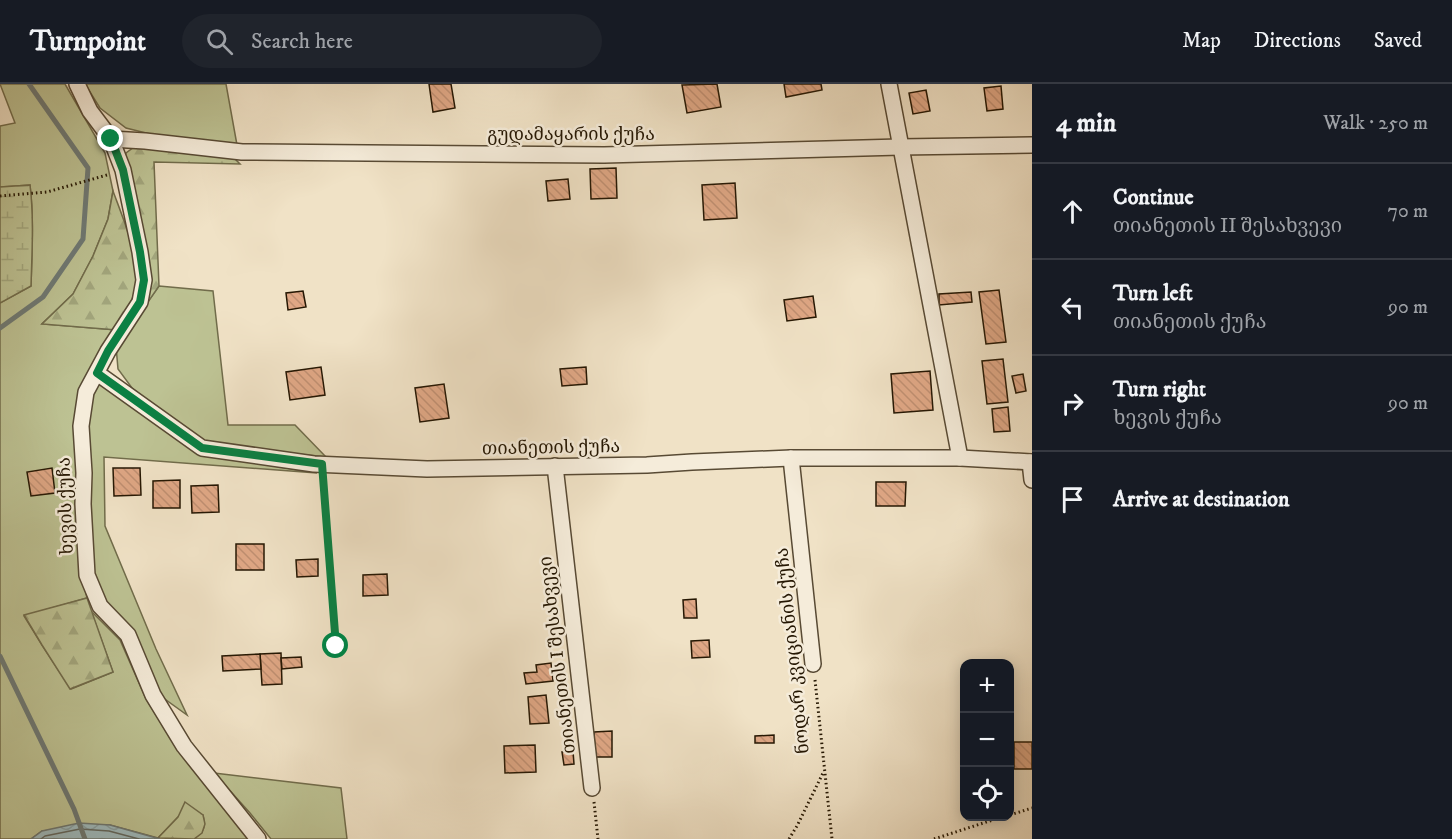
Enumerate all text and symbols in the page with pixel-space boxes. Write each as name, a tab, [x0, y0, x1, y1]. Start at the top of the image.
search box	[182, 14, 602, 68]
text: Turnpoint	[30, 24, 146, 59]
icon: search	[203, 25, 236, 58]
text: Search here	[251, 28, 353, 55]
text: Map	[1182, 28, 1221, 54]
text: Directions	[1254, 28, 1341, 54]
text: Saved	[1374, 28, 1422, 54]
text: 4 min	[1056, 107, 1116, 140]
text: Walk · 250 m	[1323, 111, 1428, 136]
street label: გუდამაყარის ქუჩა	[487, 124, 655, 146]
route end	[97, 125, 123, 151]
text: Continue	[1113, 184, 1194, 211]
icon: ahead	[1056, 195, 1089, 228]
text: 70 m	[1387, 199, 1428, 224]
text: თიანეთის II შესახვევი	[1113, 214, 1342, 239]
text: Turn left	[1113, 280, 1193, 307]
icon: left	[1056, 291, 1089, 324]
text: 90 m	[1388, 295, 1428, 320]
text: თიანეთის ქუჩა	[1113, 310, 1266, 335]
text: Turn right	[1113, 376, 1206, 403]
icon: right	[1056, 387, 1089, 420]
text: 90 m	[1388, 391, 1428, 416]
text: ხევის ქუჩა	[1113, 406, 1222, 431]
street label: თიანეთის ქუჩა	[482, 436, 620, 460]
street label: ხევის ქუჩა	[53, 457, 79, 555]
icon: arrive	[1056, 483, 1089, 516]
text: Arrive at destination	[1113, 486, 1290, 513]
street label: ნოდარ კვიციანის ქუჩა	[771, 547, 815, 755]
street label: თიანეთის I შესახვევი	[535, 555, 581, 755]
route start	[322, 632, 348, 658]
map controls	[960, 659, 1014, 821]
button: +	[960, 659, 1014, 713]
button: −	[960, 713, 1014, 767]
button: locate	[960, 767, 1014, 821]

